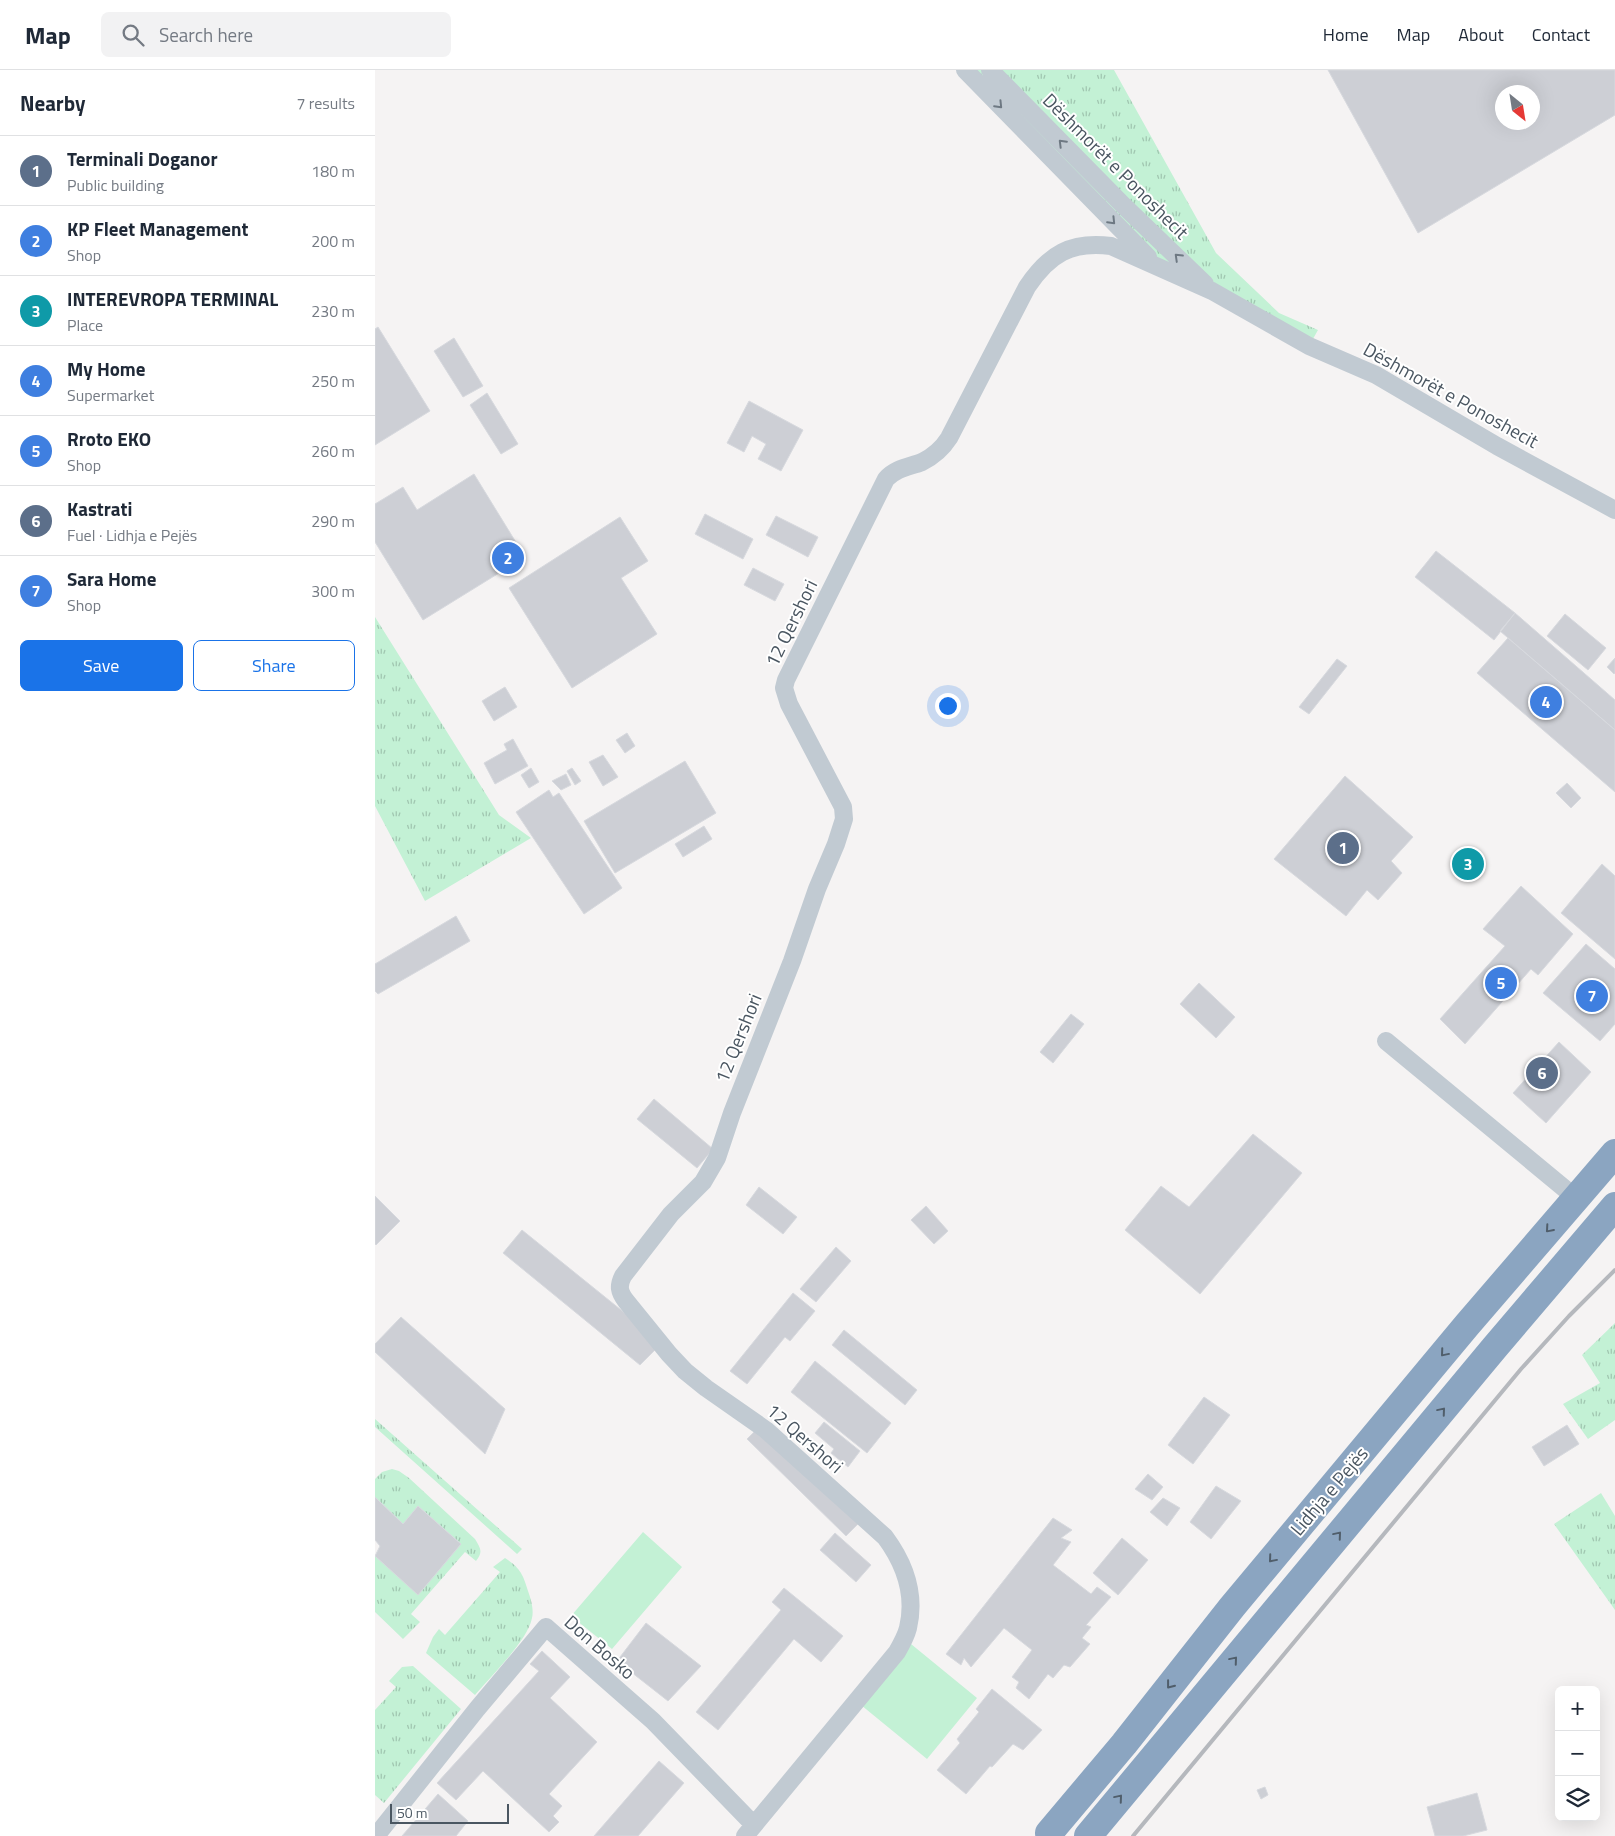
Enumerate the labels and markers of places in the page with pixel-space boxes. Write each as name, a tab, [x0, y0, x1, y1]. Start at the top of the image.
pin: 2	[492, 539, 524, 577]
pin: 4	[1530, 683, 1562, 721]
pin: 1	[1327, 829, 1359, 867]
pin: 3	[1452, 845, 1484, 883]
pin: 5	[1485, 964, 1517, 1002]
pin: 7	[1576, 977, 1608, 1015]
pin: 6	[1526, 1054, 1558, 1092]

